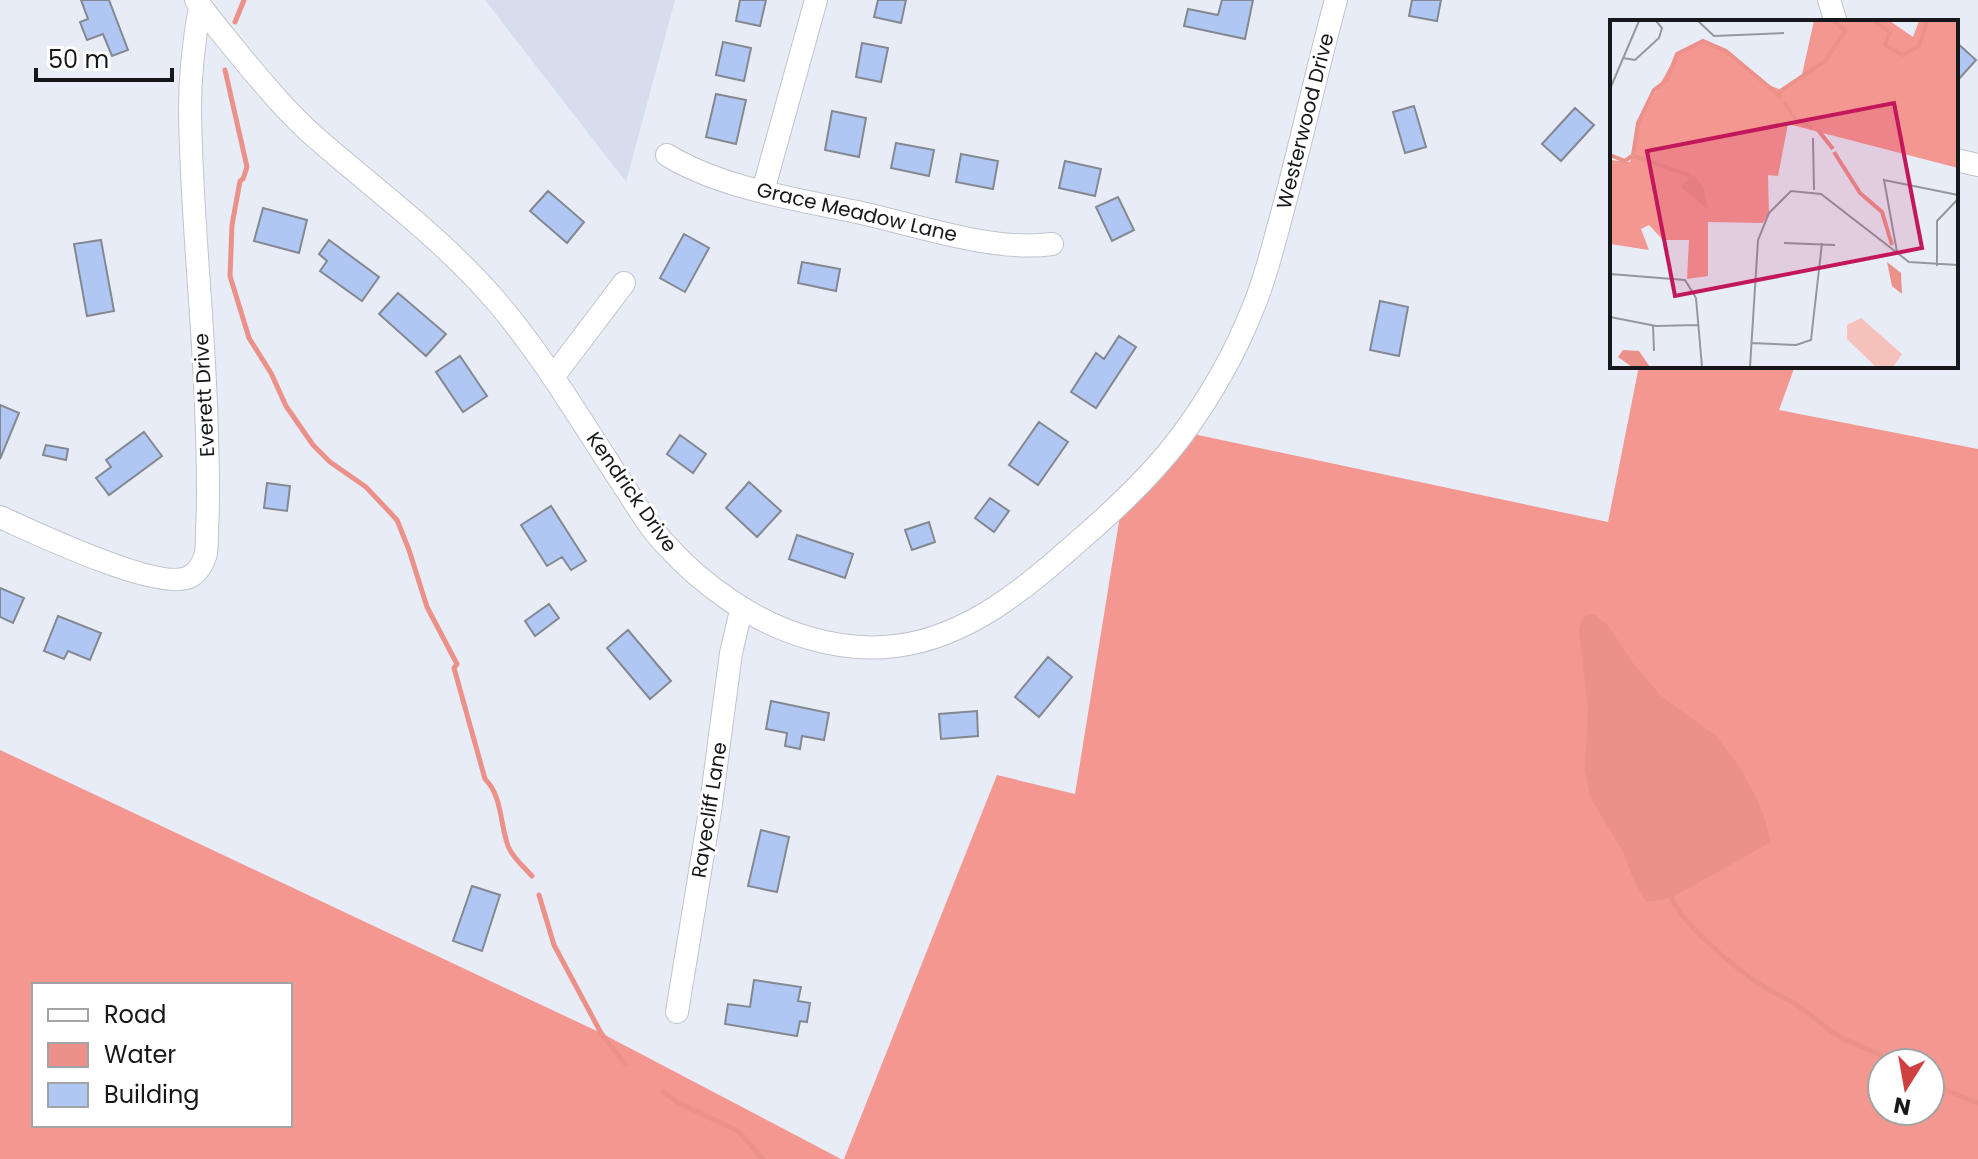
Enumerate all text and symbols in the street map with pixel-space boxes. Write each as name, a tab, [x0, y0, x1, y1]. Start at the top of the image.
inset map	[1610, 20, 1958, 368]
street label: Westerwood Drive	[1270, 30, 1340, 212]
scale bar	[36, 32, 172, 82]
text: 50 m	[48, 43, 109, 76]
street label: Grace Meadow Lane	[754, 175, 960, 249]
street label: Everett Drive	[187, 332, 221, 458]
street label: Kendrick Drive	[580, 426, 684, 558]
street label: Rayecliff Lane	[684, 740, 734, 880]
legend	[32, 983, 292, 1127]
text: Road	[104, 998, 166, 1031]
text: Water	[104, 1038, 176, 1071]
north arrow	[1866, 1047, 1946, 1127]
text: Building	[104, 1078, 200, 1111]
text: N	[1891, 1089, 1913, 1123]

